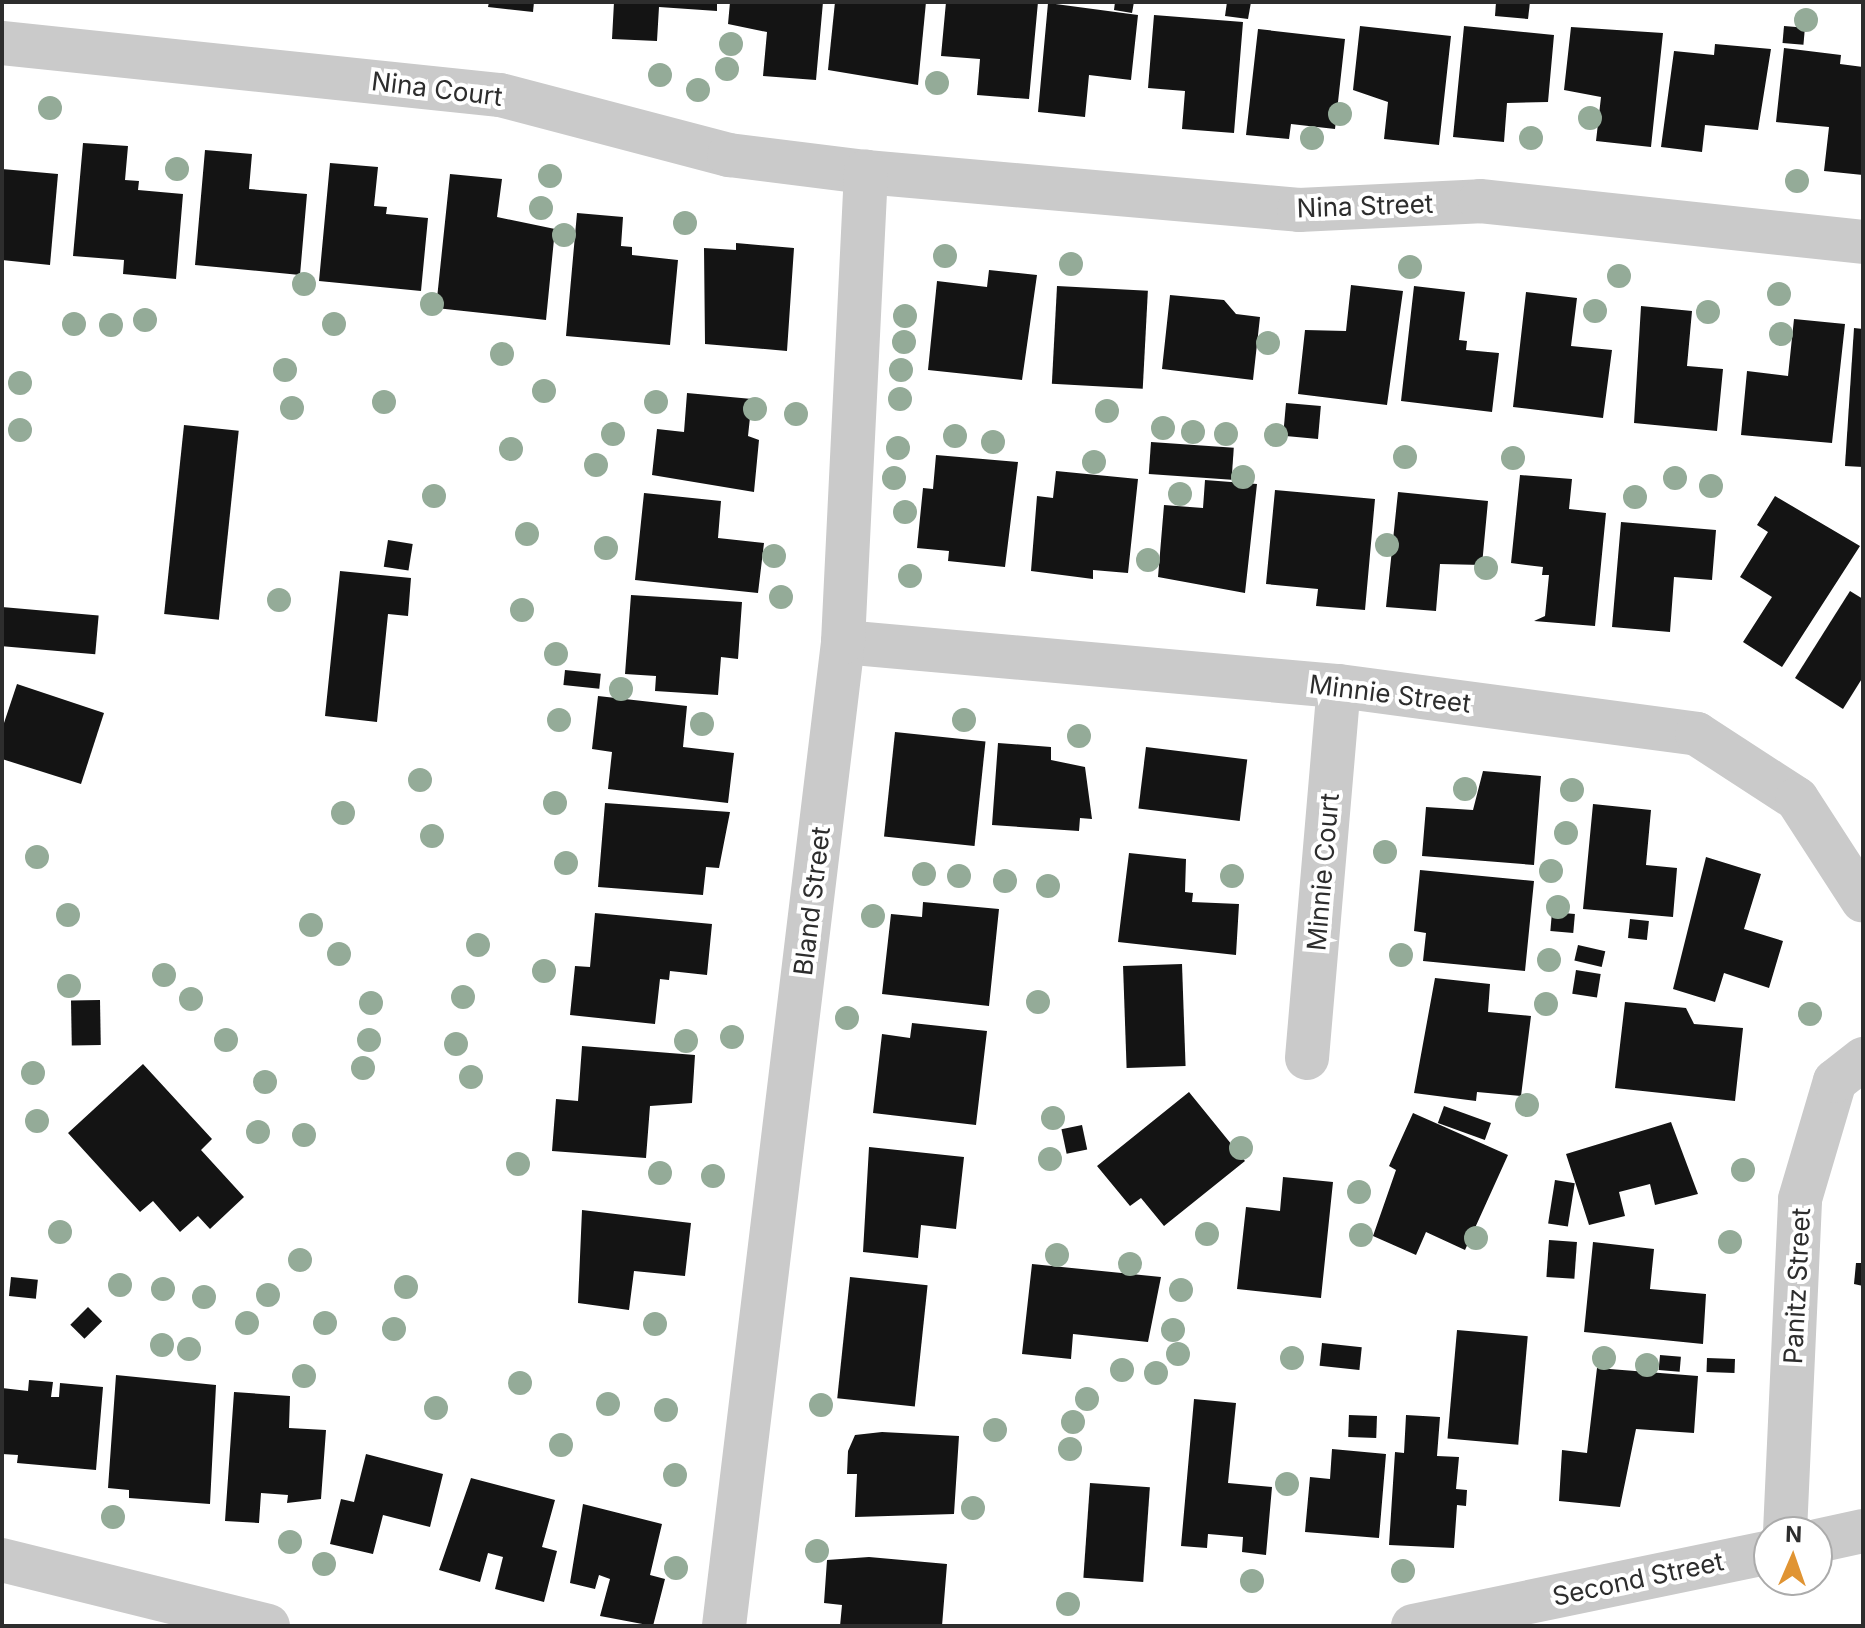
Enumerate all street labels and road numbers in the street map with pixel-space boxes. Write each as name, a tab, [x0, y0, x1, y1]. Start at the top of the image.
street label: Nina Court	[370, 65, 504, 113]
street label: Nina Street	[1296, 188, 1434, 224]
street label: Minnie Street	[1307, 669, 1473, 719]
street label: Minnie Court	[1301, 792, 1345, 952]
street label: Bland Street	[787, 825, 837, 977]
street label: Panitz Street	[1777, 1207, 1817, 1365]
street label: Second Street	[1550, 1546, 1726, 1612]

